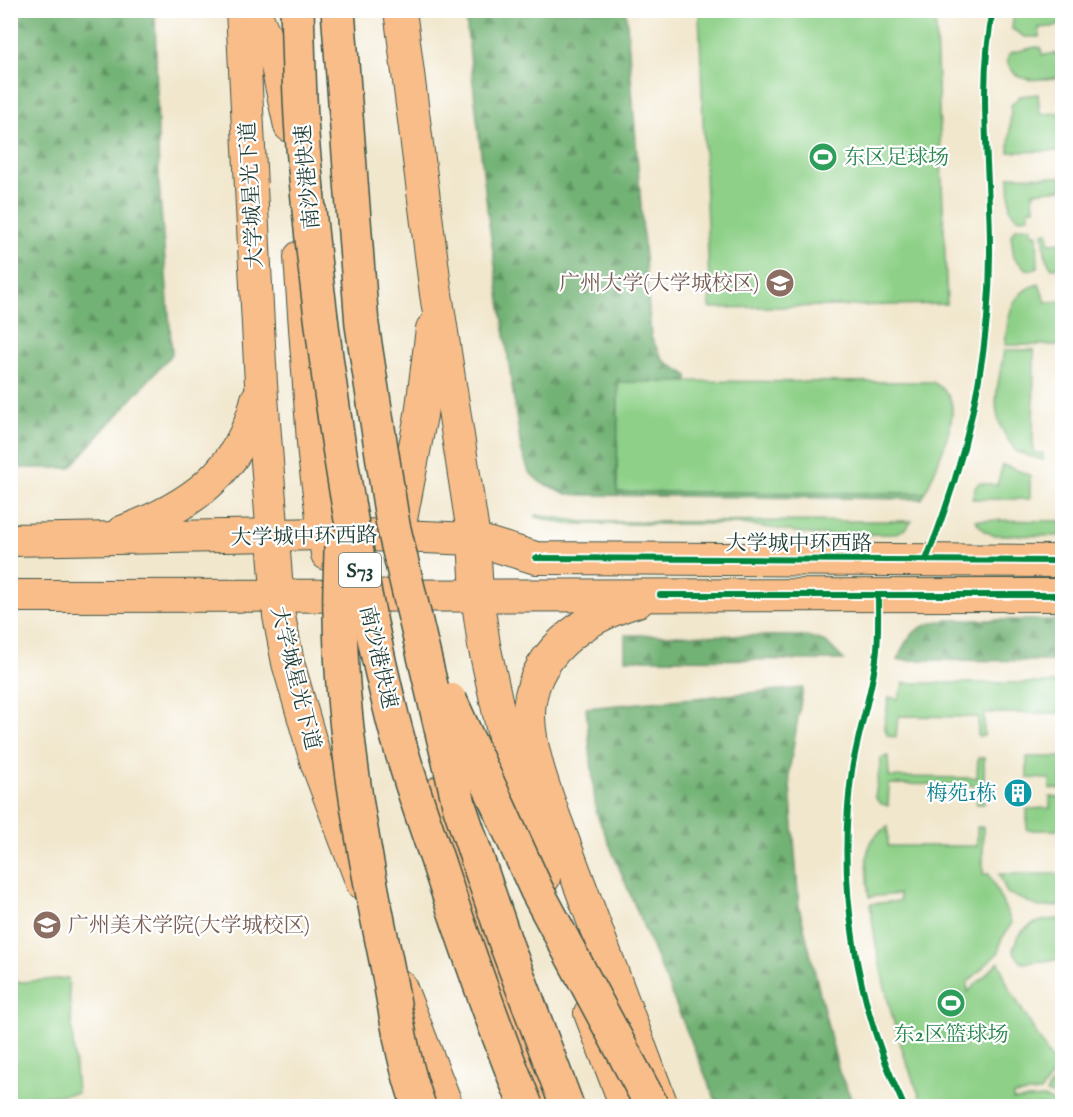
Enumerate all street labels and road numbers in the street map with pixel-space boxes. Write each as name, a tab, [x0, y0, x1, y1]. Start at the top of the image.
street label: 大学城星光下道	[235, 121, 270, 269]
street label: 南沙港快速	[290, 123, 327, 230]
street label: 大学城中环西路	[230, 523, 378, 552]
street label: 大学城中环西路	[726, 531, 873, 558]
road number: S73	[339, 553, 381, 587]
street label: 南沙港快速	[353, 603, 403, 712]
street label: 大学城星光下道	[264, 604, 325, 753]

